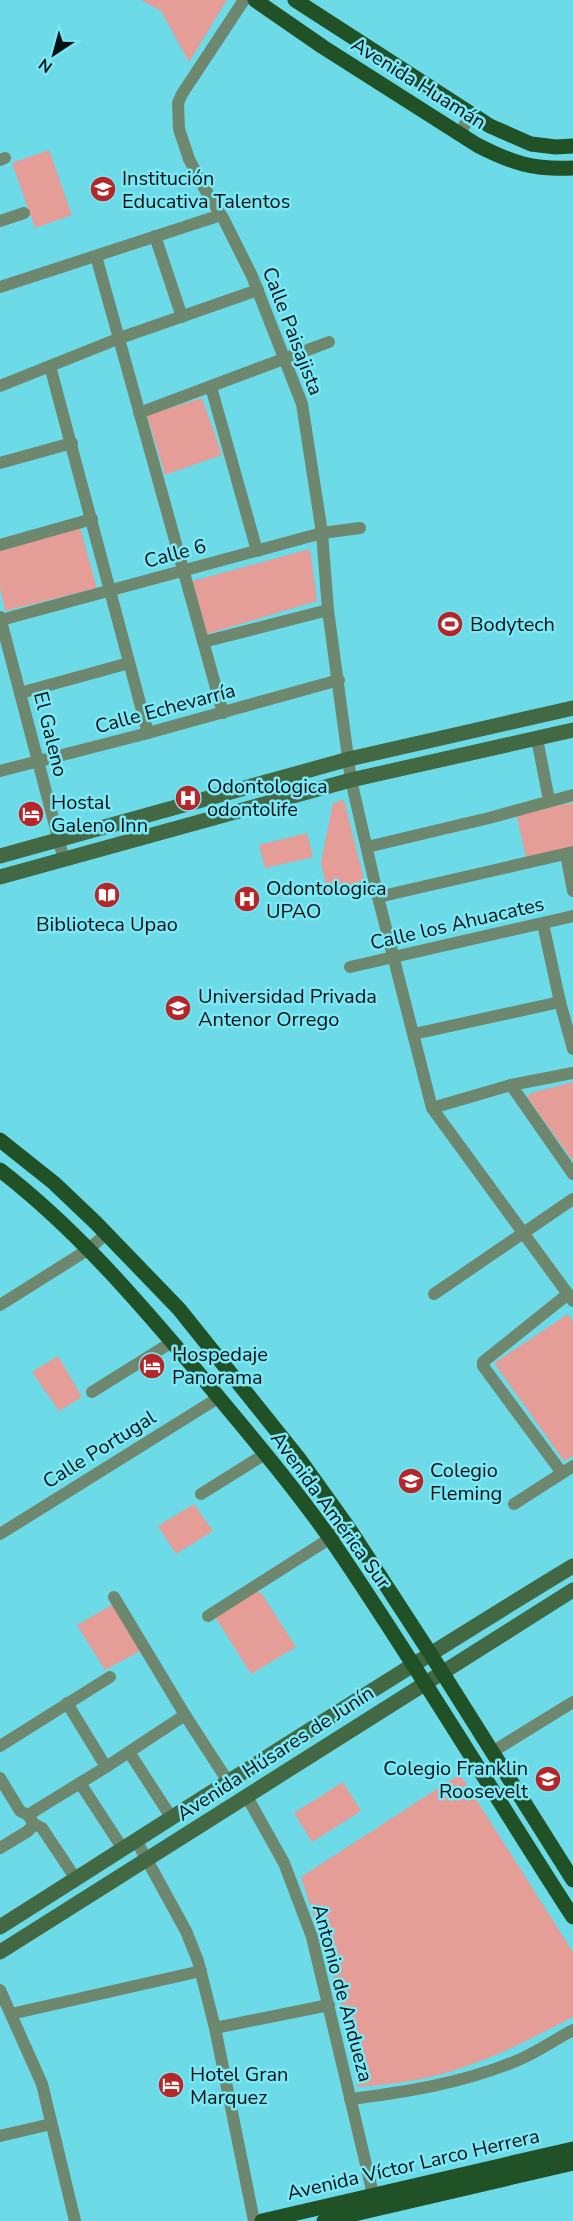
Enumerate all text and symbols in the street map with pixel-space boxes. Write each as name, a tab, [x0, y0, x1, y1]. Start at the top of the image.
north arrow	[24, 24, 84, 84]
street label: Avenida Huamán	[346, 31, 491, 136]
text: N	[34, 53, 57, 78]
place label: Institución Educativa Talentos	[122, 165, 290, 215]
school or university icon: Institución Educativa Talentos	[88, 174, 118, 204]
street label: Calle Paisajista	[256, 263, 329, 399]
street label: Calle 6	[141, 532, 209, 575]
sports icon: Bodytech	[435, 609, 465, 639]
place label: Bodytech	[470, 611, 555, 638]
street label: Calle Echevarría	[92, 677, 238, 740]
street label: El Galeno	[27, 689, 74, 779]
place label: Odontologica odontolife	[207, 773, 328, 823]
hospital icon: Odontologica odontolife	[173, 783, 203, 813]
place label: Hostal Galeno Inn	[51, 789, 148, 839]
hotel icon: Hostal Galeno Inn	[16, 799, 46, 829]
place label: Odontologica UPAO	[266, 875, 387, 925]
library icon: Biblioteca Upao	[92, 880, 122, 910]
hospital icon: Odontologica UPAO	[232, 884, 262, 914]
street label: Calle los Ahuacates	[368, 890, 547, 957]
place label: Biblioteca Upao	[36, 911, 178, 938]
place label: Universidad Privada Antenor Orrego	[198, 983, 377, 1033]
school or university icon: Universidad Privada Antenor Orrego	[163, 993, 193, 1023]
place label: Hospedaje Panorama	[172, 1341, 268, 1391]
hotel icon: Hospedaje Panorama	[137, 1351, 167, 1381]
street label: Calle Portugal	[38, 1404, 161, 1495]
street label: Avenida América Sur	[264, 1426, 397, 1594]
place label: Colegio Fleming	[430, 1457, 502, 1507]
school or university icon: Colegio Fleming	[396, 1466, 426, 1496]
street label: Avenida Húsares de Junín	[172, 1680, 379, 1827]
place label: Colegio Franklin Roosevelt	[383, 1755, 529, 1805]
school or university icon: Colegio Franklin Roosevelt	[533, 1764, 563, 1794]
street label: Antonio de Andueza	[306, 1901, 379, 2085]
place label: Hotel Gran Marquez	[190, 2061, 288, 2111]
hotel icon: Hotel Gran Marquez	[156, 2070, 186, 2100]
street label: Avenida Víctor Larco Herrera	[284, 2122, 542, 2207]

